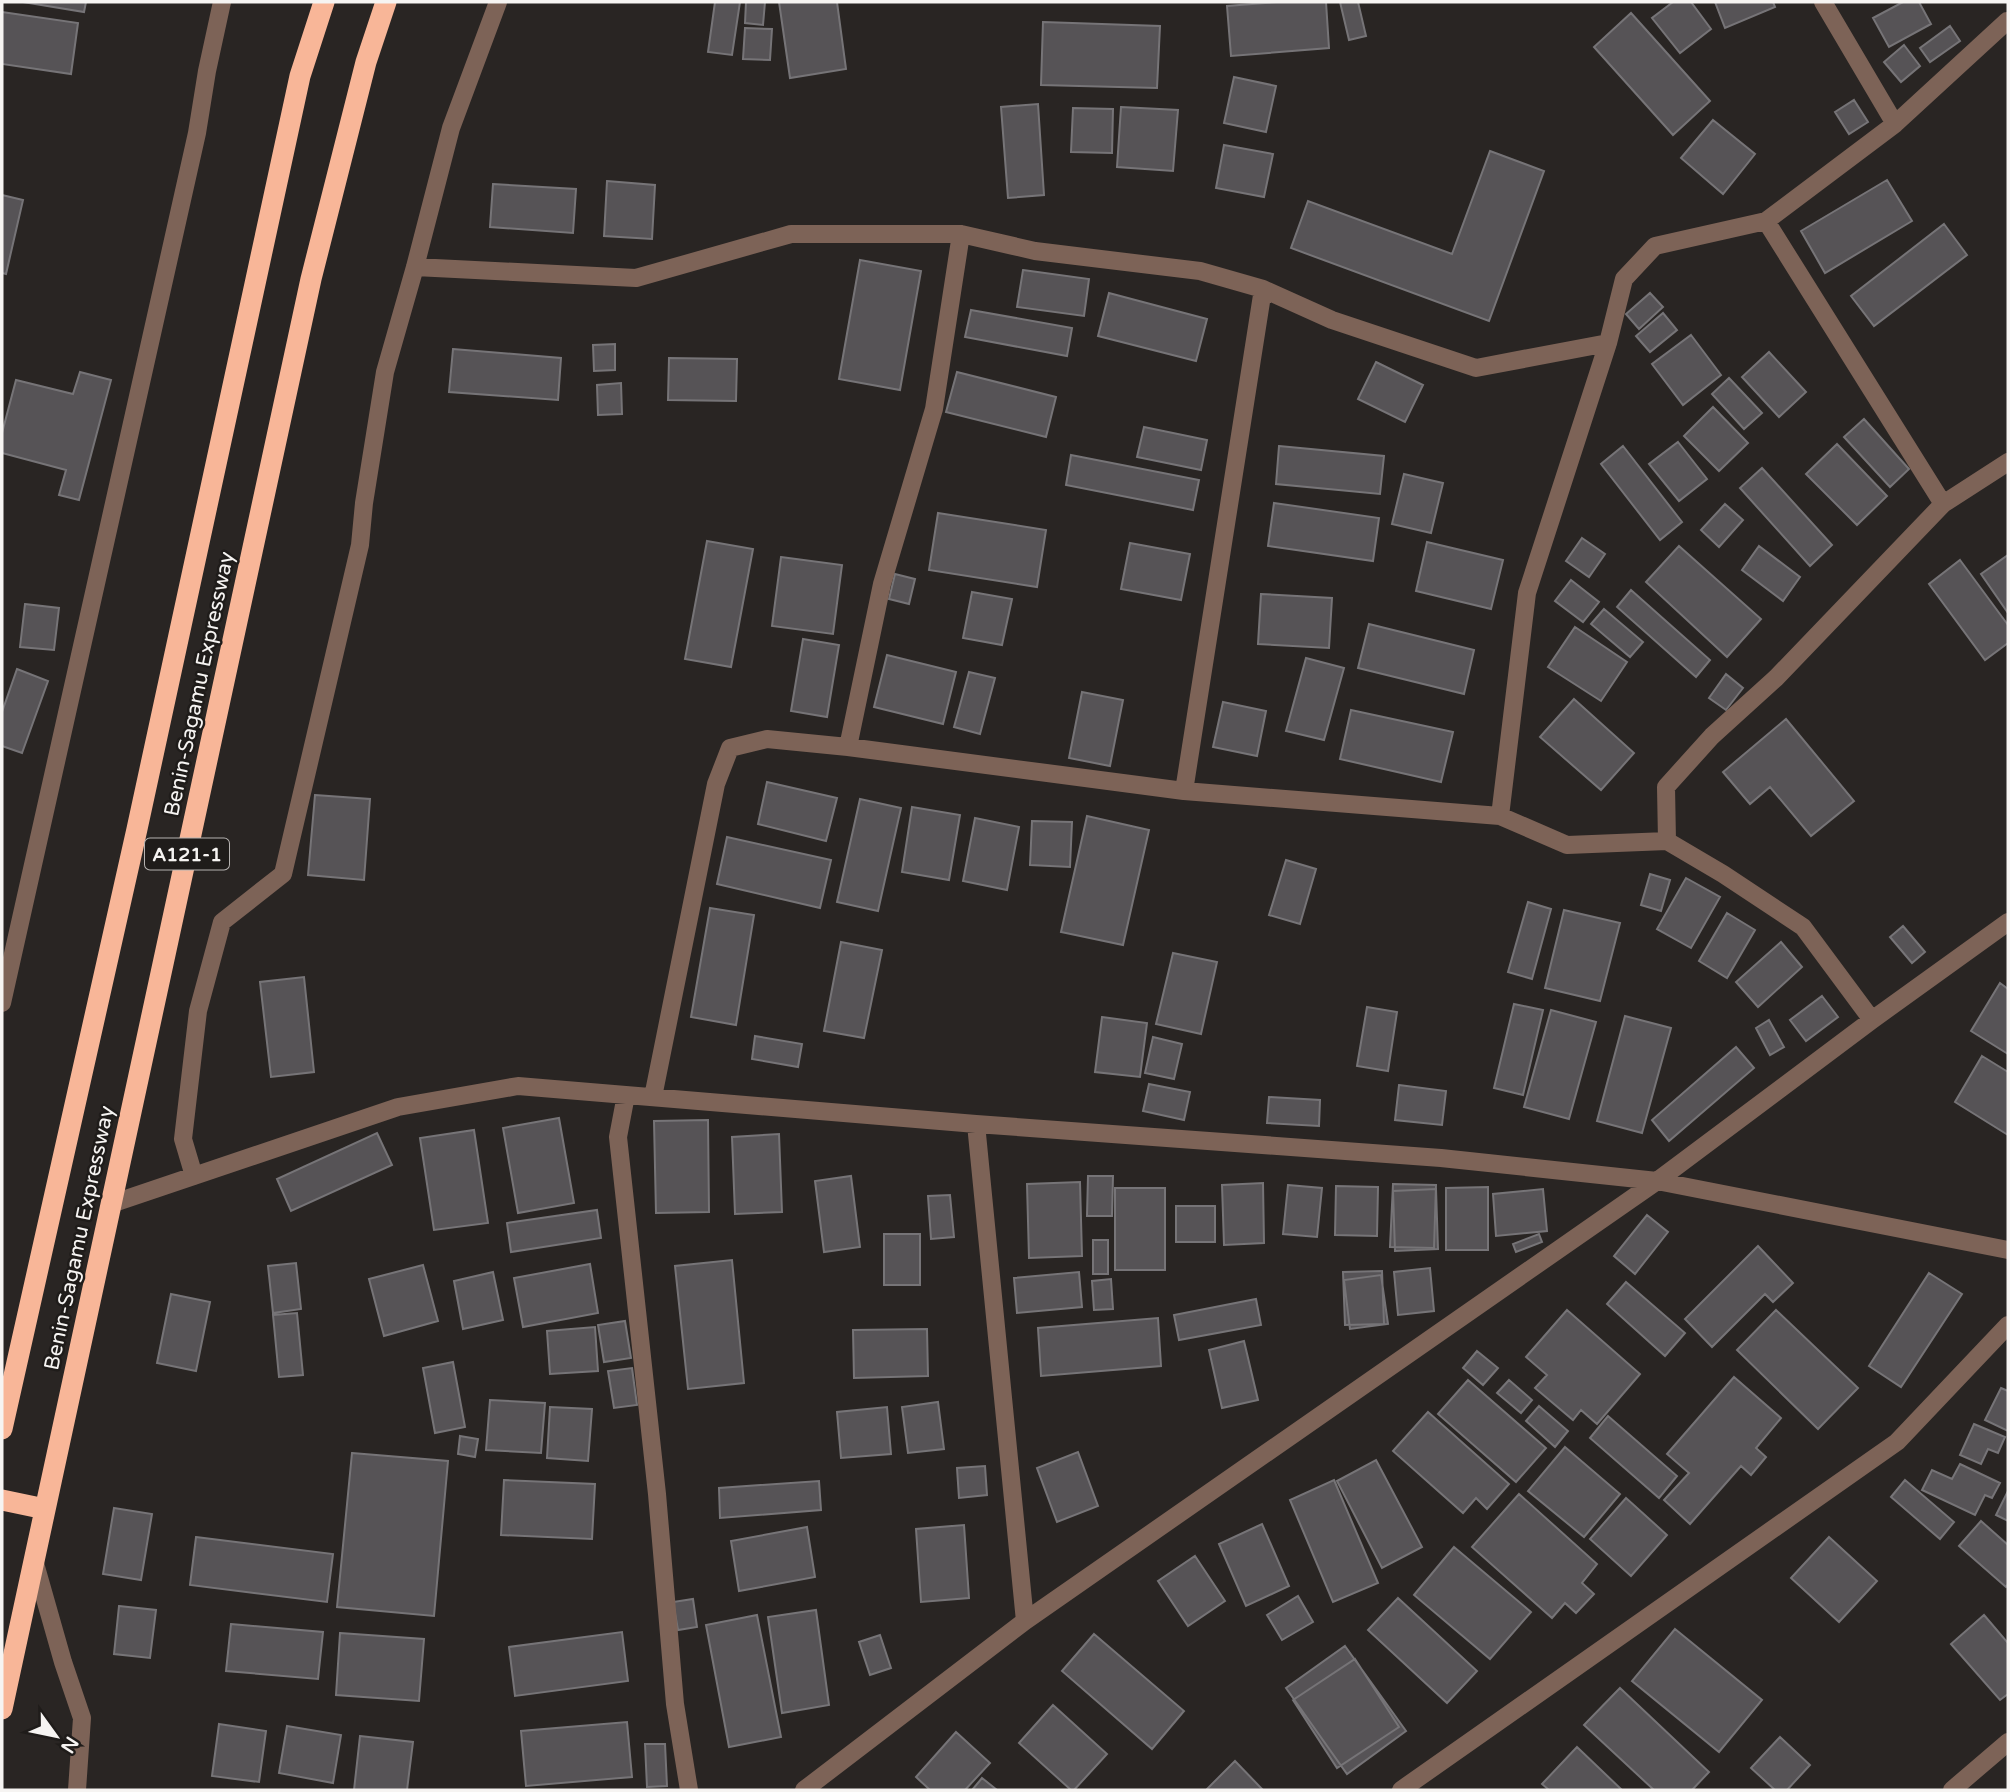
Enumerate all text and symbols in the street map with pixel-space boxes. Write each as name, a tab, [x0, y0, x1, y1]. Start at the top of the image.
street label: Benin-Sagamu Expressway	[159, 550, 240, 819]
road number: A121-1	[145, 838, 229, 870]
street label: Benin-Sagamu Expressway	[39, 1104, 120, 1373]
north arrow	[21, 1701, 91, 1771]
text: N	[56, 1732, 83, 1757]

